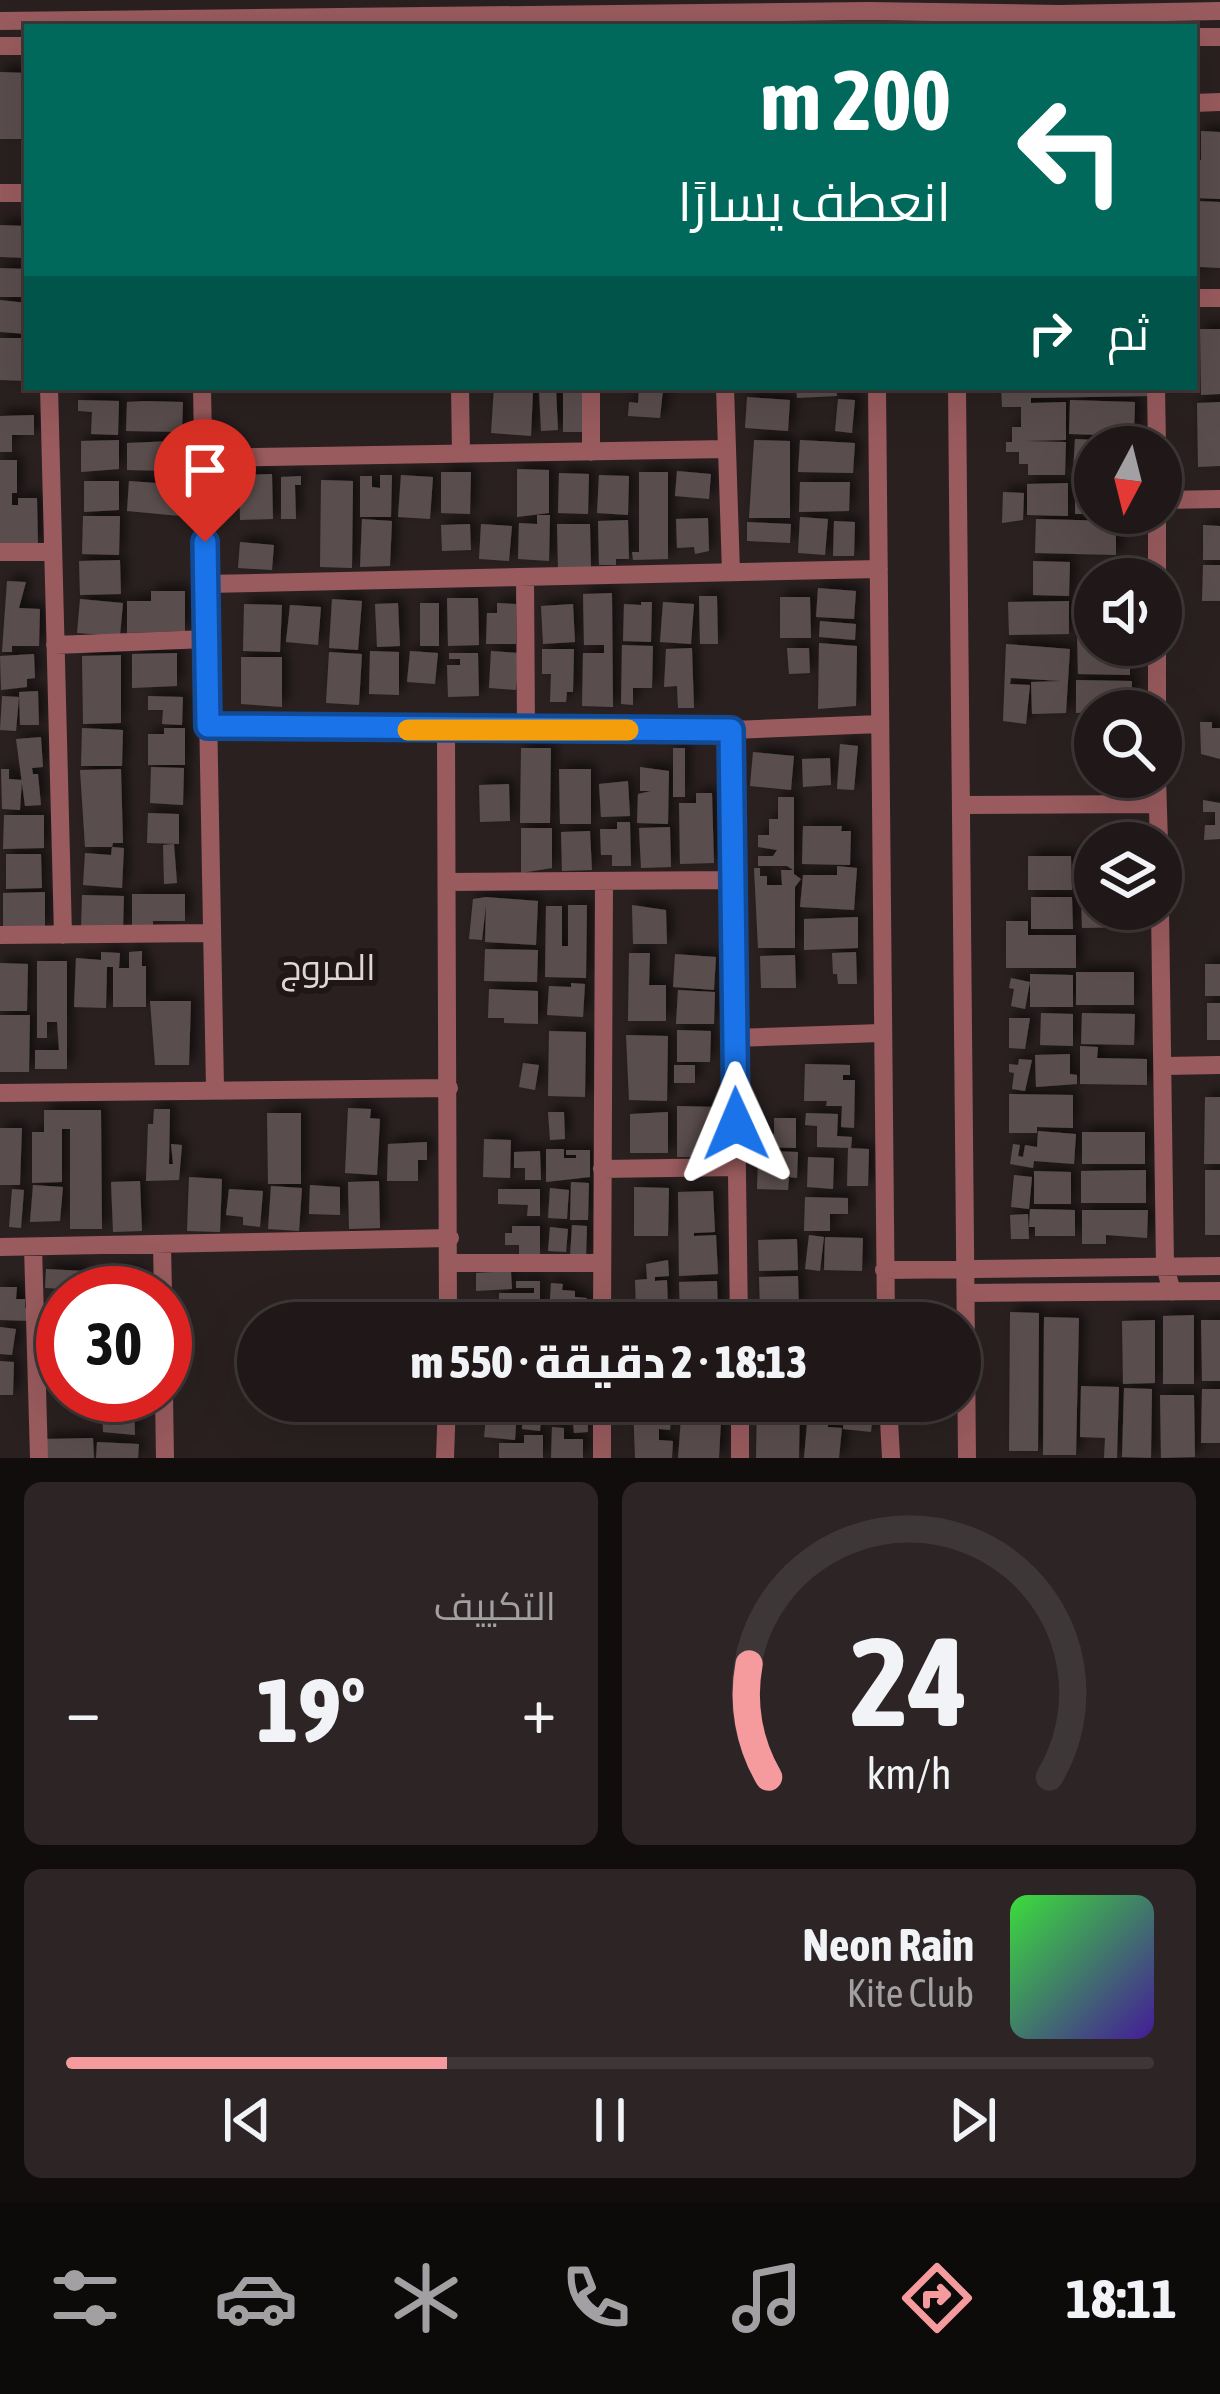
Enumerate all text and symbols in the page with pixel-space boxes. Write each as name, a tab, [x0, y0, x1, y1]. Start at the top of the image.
text: 200 m	[761, 52, 951, 148]
icon: left	[993, 72, 1149, 228]
text: انعطف يسارًا	[677, 171, 951, 232]
icon: right	[1017, 300, 1083, 366]
text: ثم	[1107, 308, 1149, 360]
pin	[154, 419, 256, 542]
north arrow	[1074, 426, 1182, 534]
map controls	[1074, 426, 1182, 930]
icon: arrive	[172, 437, 238, 503]
button: sound	[1074, 558, 1182, 666]
button: search	[1074, 690, 1182, 798]
button: layers	[1074, 822, 1182, 930]
district label: المروج	[280, 946, 376, 992]
position arrow	[673, 1061, 799, 1187]
speed limit sign: 30	[36, 1266, 192, 1422]
text: 18:13 · 2 دقيقة · 550 m	[411, 1336, 807, 1388]
text: التكييف	[434, 1584, 556, 1628]
text: 24	[850, 1609, 968, 1752]
text: 19°	[256, 1658, 366, 1761]
text: −	[66, 1671, 100, 1747]
text: +	[522, 1671, 556, 1747]
text: km/h	[866, 1748, 952, 1797]
text: Neon Rain	[803, 1919, 974, 1971]
text: Kite Club	[847, 1971, 974, 2015]
icon: previous	[214, 2087, 280, 2153]
icon: pause	[577, 2087, 643, 2153]
icon: next	[940, 2087, 1006, 2153]
icon: filters	[43, 2256, 127, 2340]
icon: car	[214, 2256, 298, 2340]
icon: climate	[384, 2256, 468, 2340]
icon: phone	[554, 2256, 638, 2340]
icon: music	[725, 2256, 809, 2340]
icon: directions	[895, 2256, 979, 2340]
text: 18:11	[1066, 2268, 1177, 2329]

